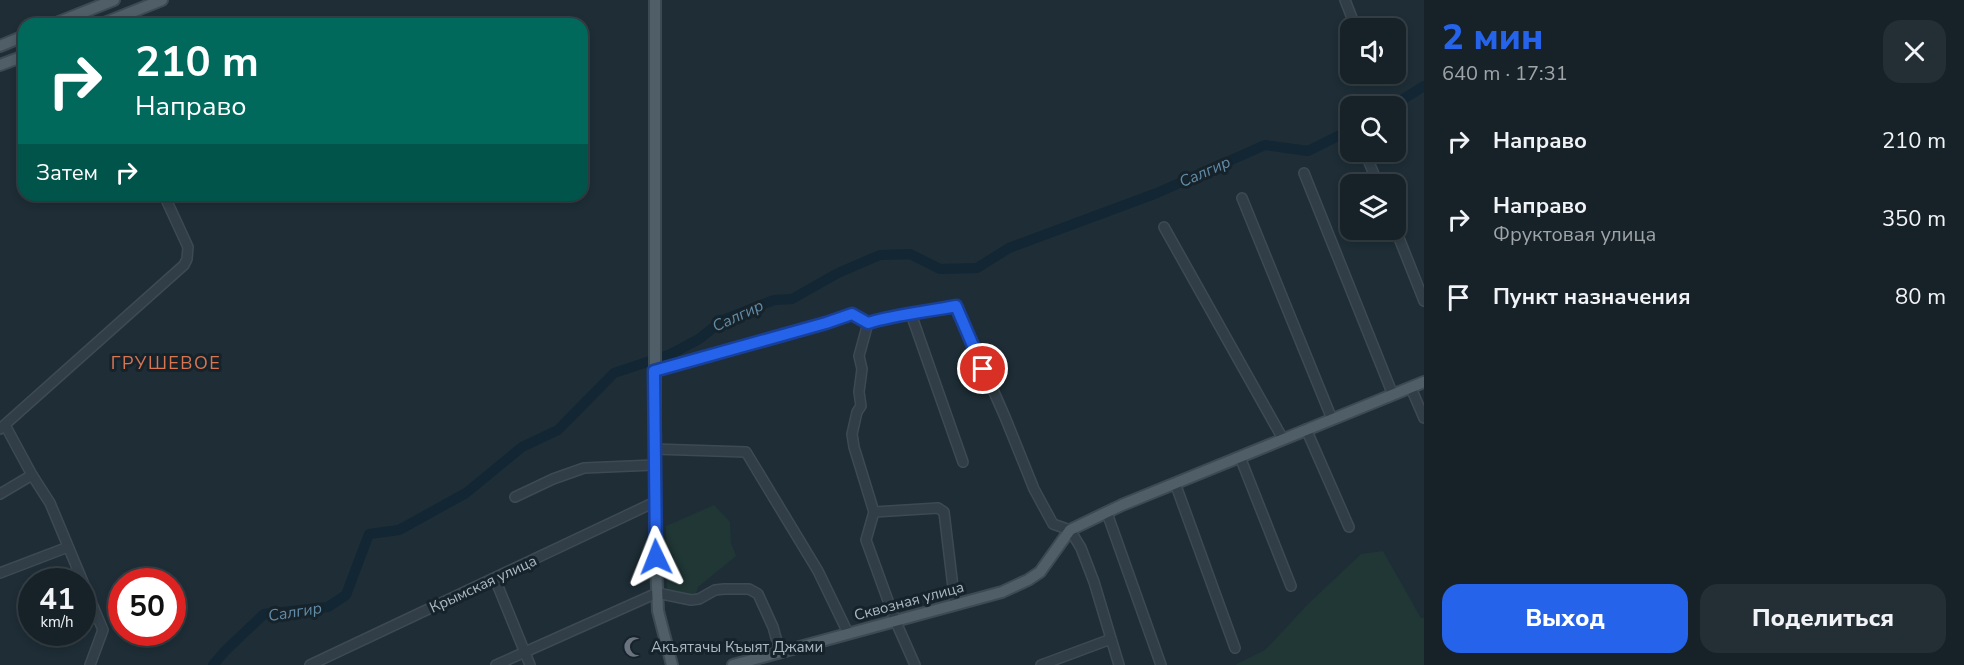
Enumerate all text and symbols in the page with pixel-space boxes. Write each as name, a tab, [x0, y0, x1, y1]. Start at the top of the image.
text: 2 мин	[1442, 13, 1543, 62]
map controls	[1340, 18, 1406, 240]
button: sound	[1340, 18, 1406, 84]
button: close	[1883, 20, 1946, 83]
text: 210 m	[135, 34, 259, 91]
icon: right	[36, 42, 114, 120]
text: 640 m · 17:31	[1442, 60, 1568, 87]
text: Направо	[135, 88, 246, 125]
button: search	[1340, 96, 1406, 162]
icon: right	[1442, 125, 1475, 158]
text: Направо	[1493, 126, 1587, 156]
text: 210 m	[1882, 126, 1946, 156]
water label: Салгир	[1176, 151, 1234, 193]
icon: right	[110, 156, 143, 189]
text: Затем	[36, 158, 98, 188]
button: layers	[1340, 174, 1406, 240]
text: Направо	[1493, 191, 1587, 221]
icon: right	[1442, 203, 1475, 236]
text: 350 m	[1882, 204, 1946, 234]
text: Фруктовая улица	[1493, 221, 1656, 248]
icon: arrive	[1442, 281, 1475, 314]
text: Пункт назначения	[1493, 282, 1691, 312]
text: 80 m	[1895, 282, 1946, 312]
water label: Салгир	[709, 295, 767, 337]
pin	[957, 343, 1008, 394]
district label: ГРУШЕВОЕ	[111, 351, 221, 375]
icon: arrive	[966, 352, 999, 385]
position arrow	[624, 525, 688, 589]
street label: Крымская улица	[426, 550, 540, 618]
speed limit sign: 50	[108, 568, 186, 646]
street label: Сквозная улица	[852, 577, 966, 625]
text: 41	[39, 579, 75, 620]
button: Выход	[1442, 584, 1688, 653]
button: Поделиться	[1700, 584, 1946, 653]
water label: Салгир	[267, 597, 323, 627]
text: km/h	[40, 612, 74, 632]
mosque icon: Акъятачы Къыят Джами	[622, 635, 646, 659]
place label: Акъятачы Къыят Джами	[651, 637, 823, 657]

